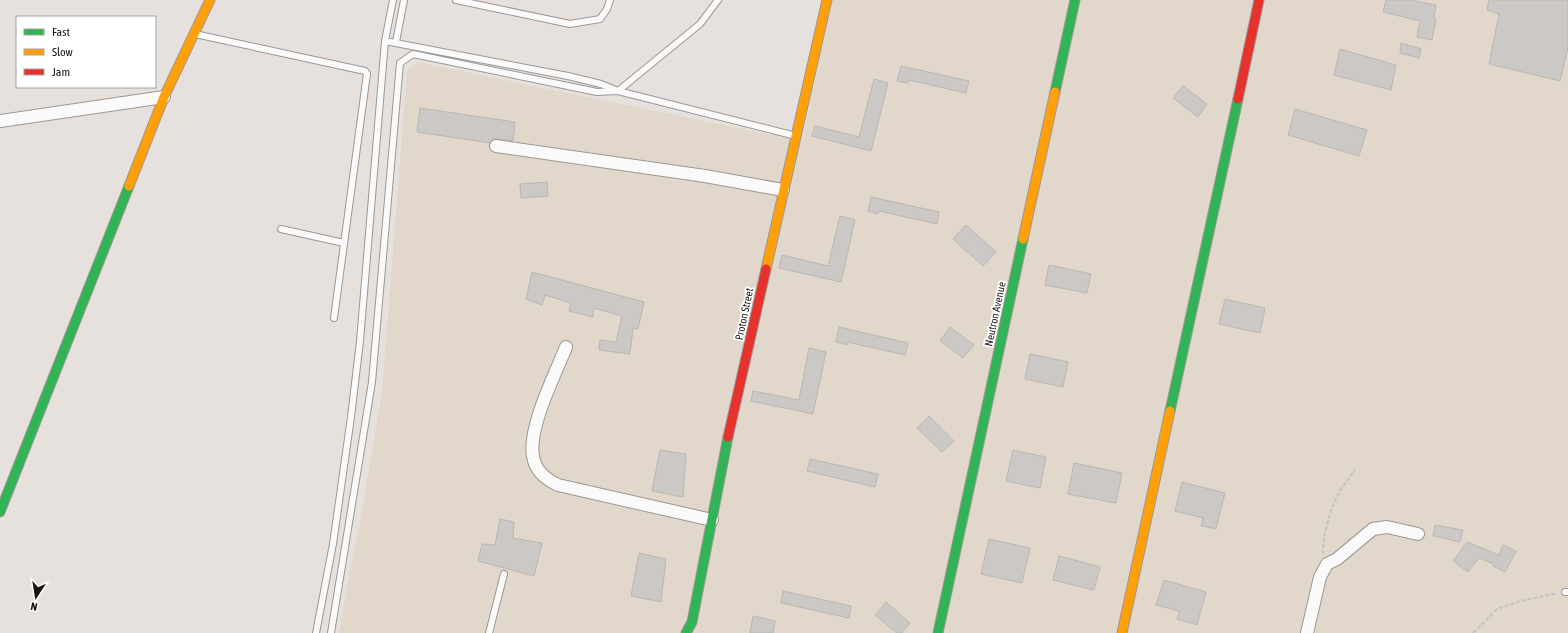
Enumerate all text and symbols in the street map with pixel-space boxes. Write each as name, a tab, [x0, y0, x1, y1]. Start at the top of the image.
legend	[16, 16, 156, 88]
text: Fast	[52, 25, 70, 39]
text: Slow	[52, 45, 73, 59]
text: Jam	[52, 65, 70, 79]
street label: Neutron Avenue	[982, 281, 1008, 347]
street label: Proton Street	[733, 287, 755, 341]
north arrow	[16, 577, 56, 617]
text: N	[29, 600, 38, 613]

